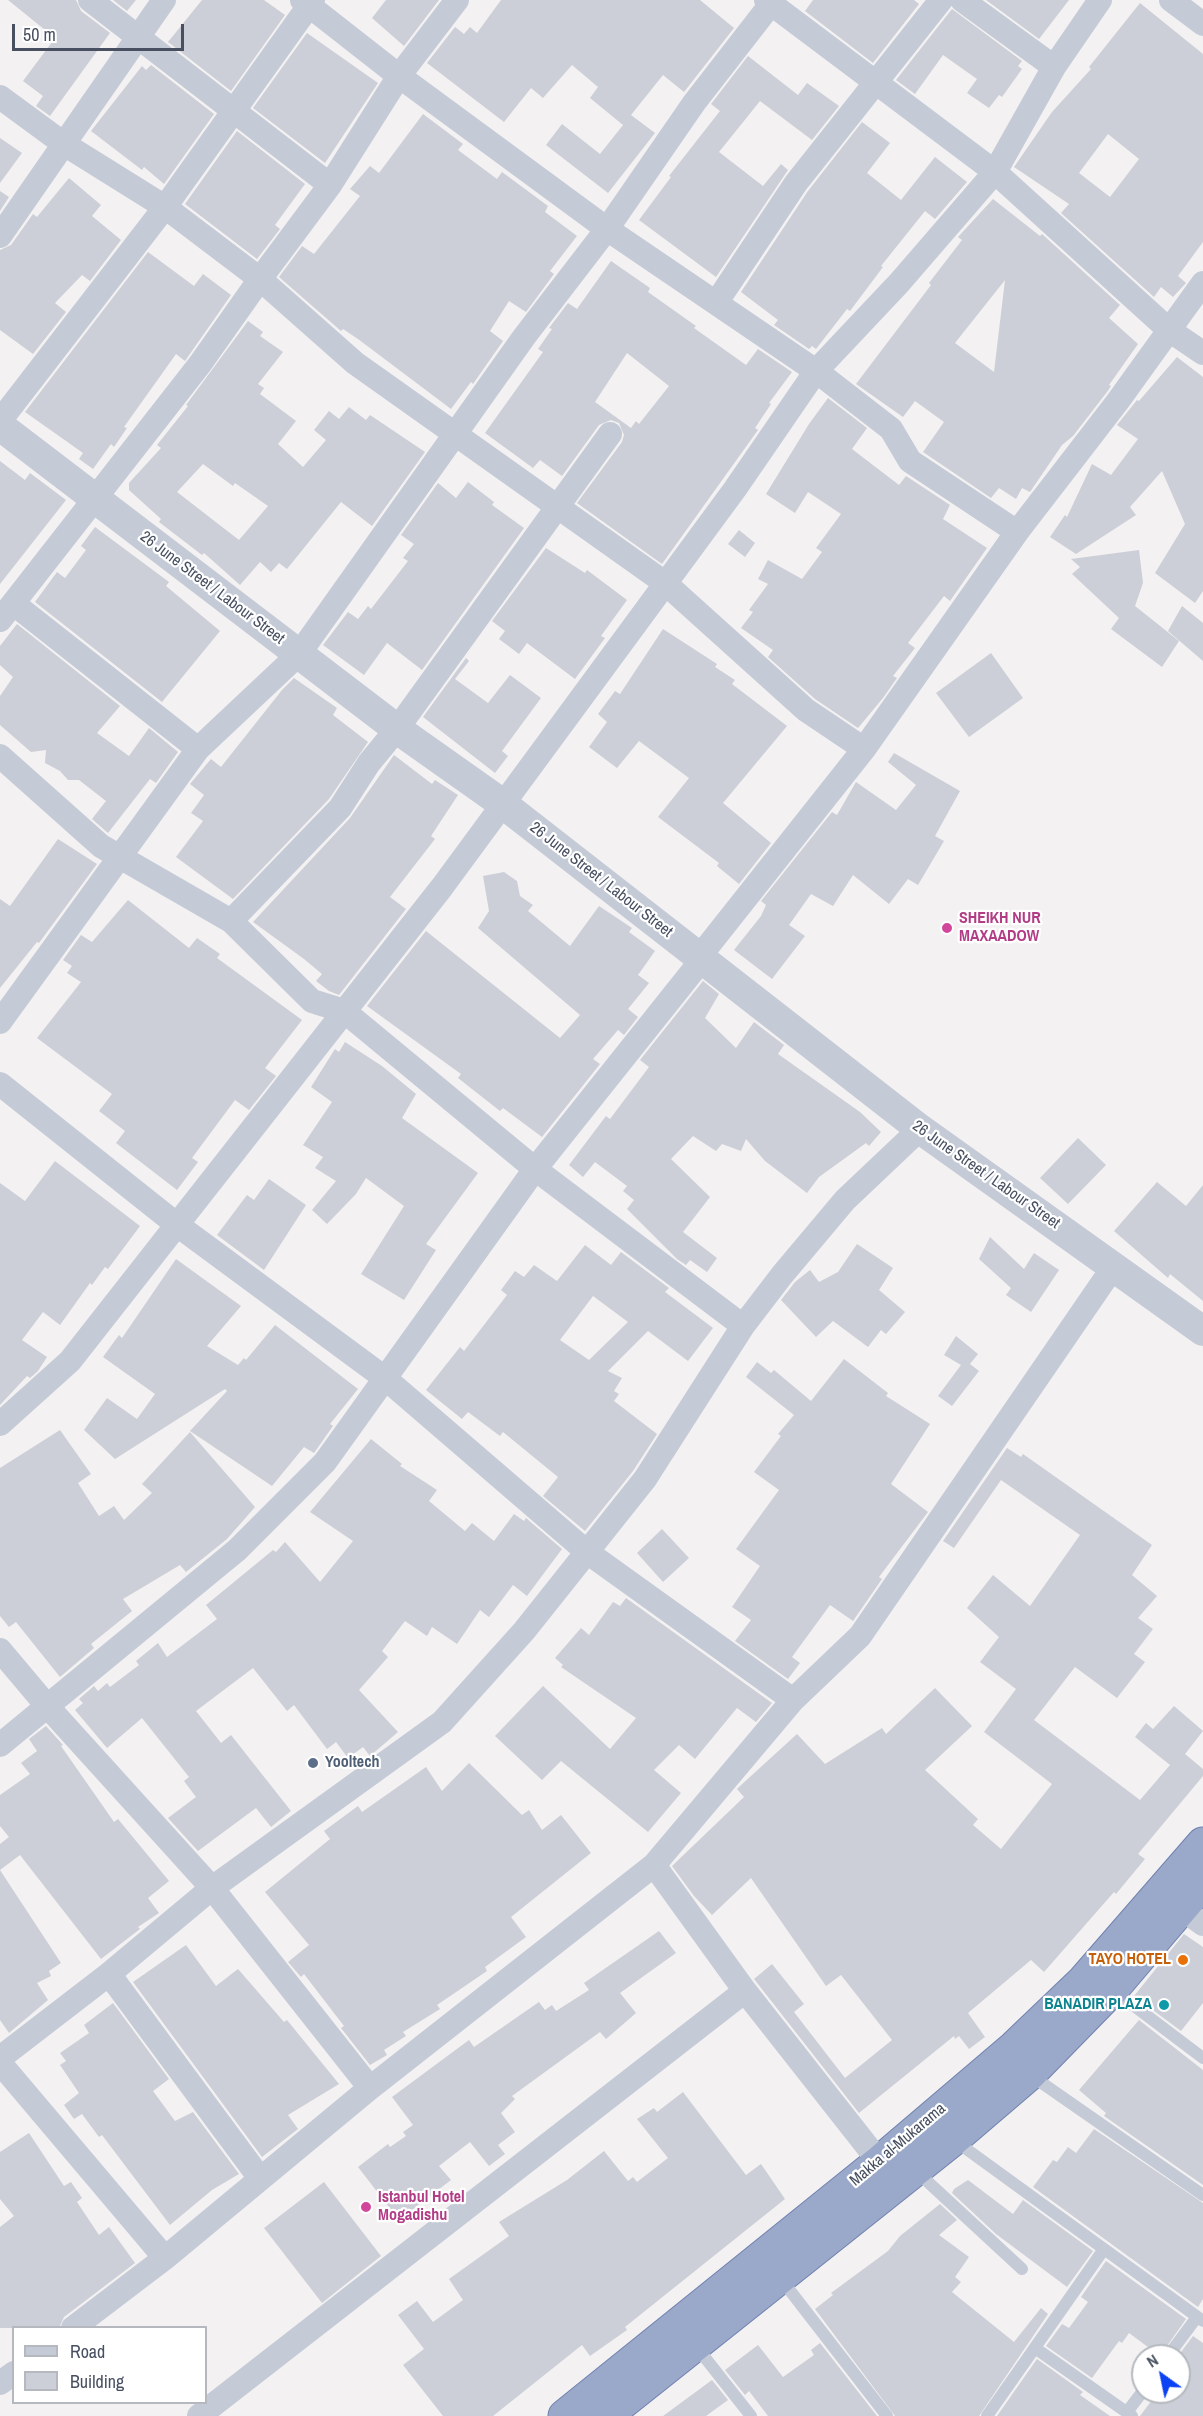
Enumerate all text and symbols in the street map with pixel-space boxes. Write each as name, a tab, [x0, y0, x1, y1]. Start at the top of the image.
scale bar	[15, 12, 188, 50]
text: 50 m	[23, 22, 56, 47]
street label: 26 June Street / Labour Street	[136, 527, 288, 649]
street label: 26 June Street / Labour Street	[526, 818, 676, 942]
place label: SHEIKH NUR MAXAADOW	[959, 909, 1041, 947]
marker: SHEIKH NUR MAXAADOW	[940, 921, 954, 935]
street label: 26 June Street / Labour Street	[908, 1117, 1064, 1233]
place label: Yooltech	[325, 1753, 379, 1773]
marker: Yooltech	[306, 1756, 320, 1770]
place label: TAYO HOTEL	[1089, 1950, 1171, 1970]
marker: TAYO HOTEL	[1176, 1953, 1190, 1967]
place label: BANADIR PLAZA	[1044, 1995, 1152, 2015]
marker: BANADIR PLAZA	[1157, 1998, 1171, 2012]
street label: Makka al-Mukarama	[846, 2099, 950, 2191]
place label: Istanbul Hotel Mogadishu	[378, 2188, 465, 2226]
marker: Istanbul Hotel Mogadishu	[359, 2200, 373, 2214]
legend	[12, 2326, 207, 2404]
text: Road	[70, 2339, 105, 2364]
north arrow	[1131, 2344, 1191, 2404]
text: N	[1142, 2349, 1162, 2372]
text: Building	[70, 2369, 124, 2394]

